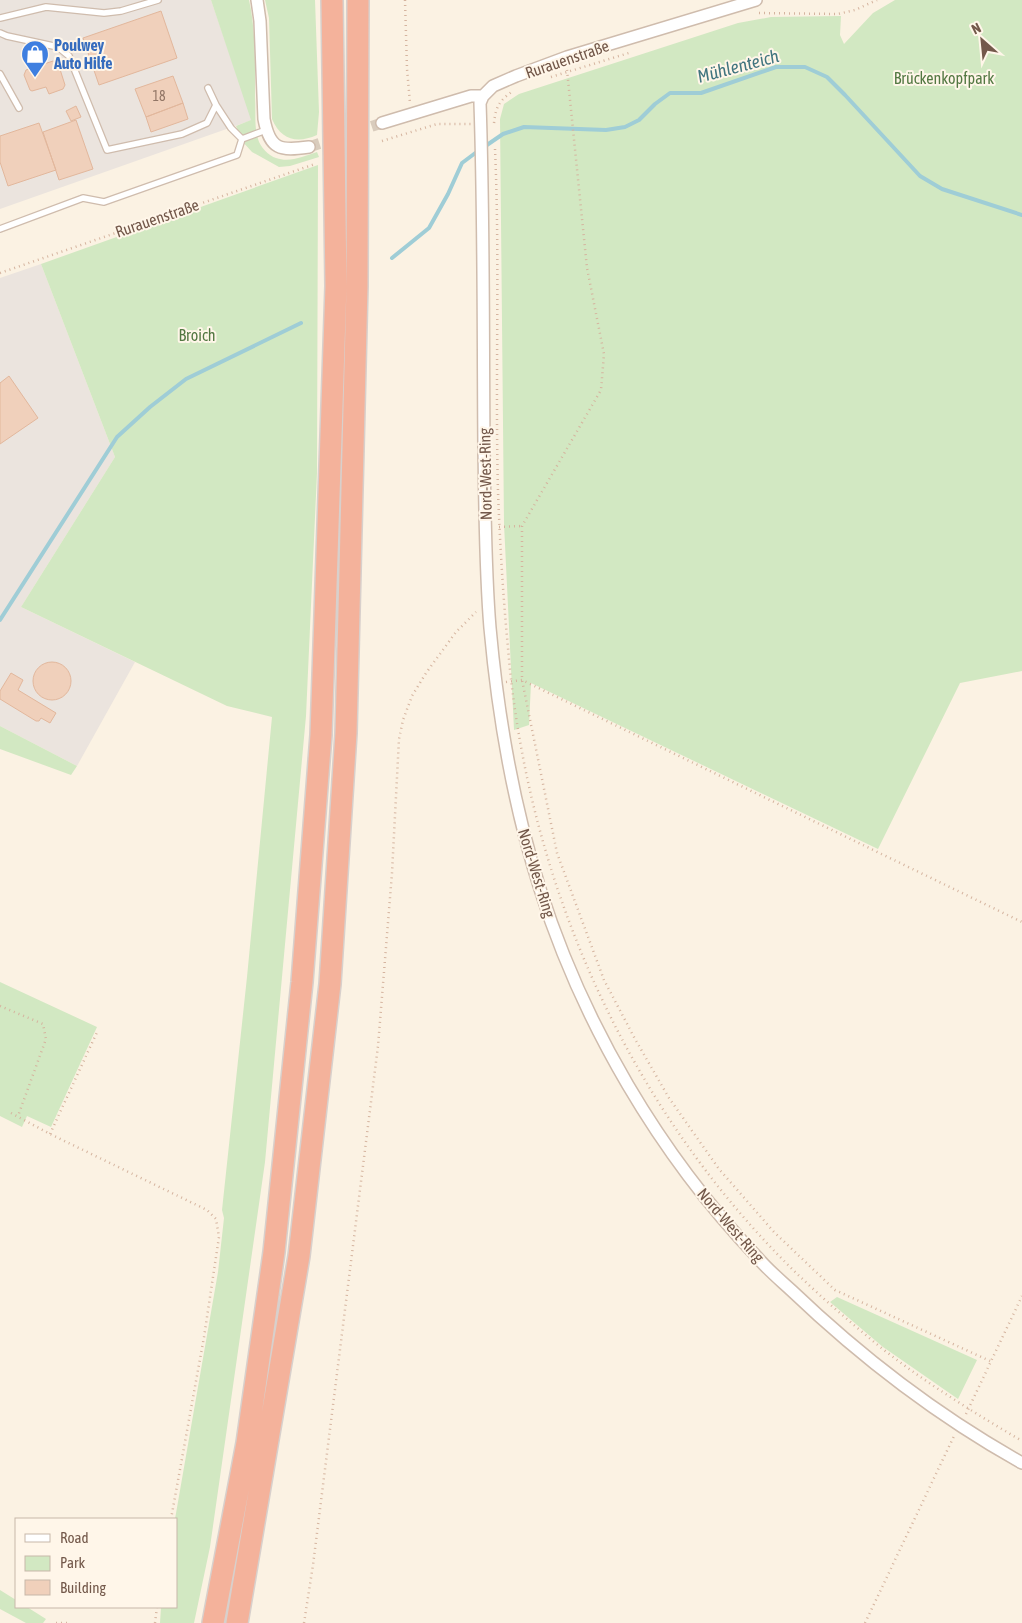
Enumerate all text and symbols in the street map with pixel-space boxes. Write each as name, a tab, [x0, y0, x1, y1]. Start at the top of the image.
north arrow	[957, 15, 1007, 65]
text: N	[969, 19, 983, 37]
place label: Poulwey Auto Hilfe	[53, 36, 113, 72]
street label: Rurauenstraße	[523, 36, 611, 82]
shop icon: Poulwey Auto Hilfe	[20, 39, 50, 78]
water label: Mühlenteich	[695, 45, 781, 87]
park label: Brückenkopfpark	[894, 69, 994, 88]
house number: 18	[152, 88, 166, 104]
street label: Rurauenstraße	[113, 195, 201, 241]
park label: Broich	[178, 326, 216, 344]
street label: Nord-West-Ring	[475, 428, 496, 520]
street label: Nord-West-Ring	[514, 826, 559, 920]
street label: Nord-West-Ring	[693, 1184, 768, 1266]
legend	[15, 1518, 178, 1608]
text: Road	[60, 1529, 89, 1546]
text: Park	[60, 1554, 85, 1571]
text: Building	[60, 1579, 106, 1596]

